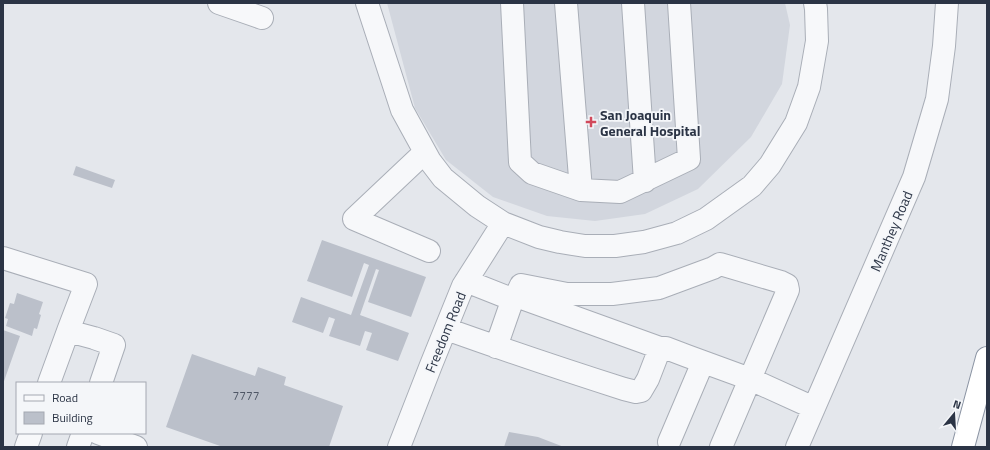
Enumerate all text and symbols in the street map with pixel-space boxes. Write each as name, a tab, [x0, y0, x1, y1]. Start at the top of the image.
place label: San Joaquin General Hospital	[600, 104, 701, 141]
marker: San Joaquin General Hospital	[585, 116, 597, 128]
street label: Manthey Road	[865, 187, 917, 275]
street label: Freedom Road	[419, 288, 471, 376]
legend	[16, 382, 146, 434]
house number: 7777	[233, 386, 259, 405]
text: Road	[52, 388, 78, 407]
north arrow	[934, 394, 974, 434]
text: N	[951, 396, 963, 413]
text: Building	[52, 408, 93, 427]

